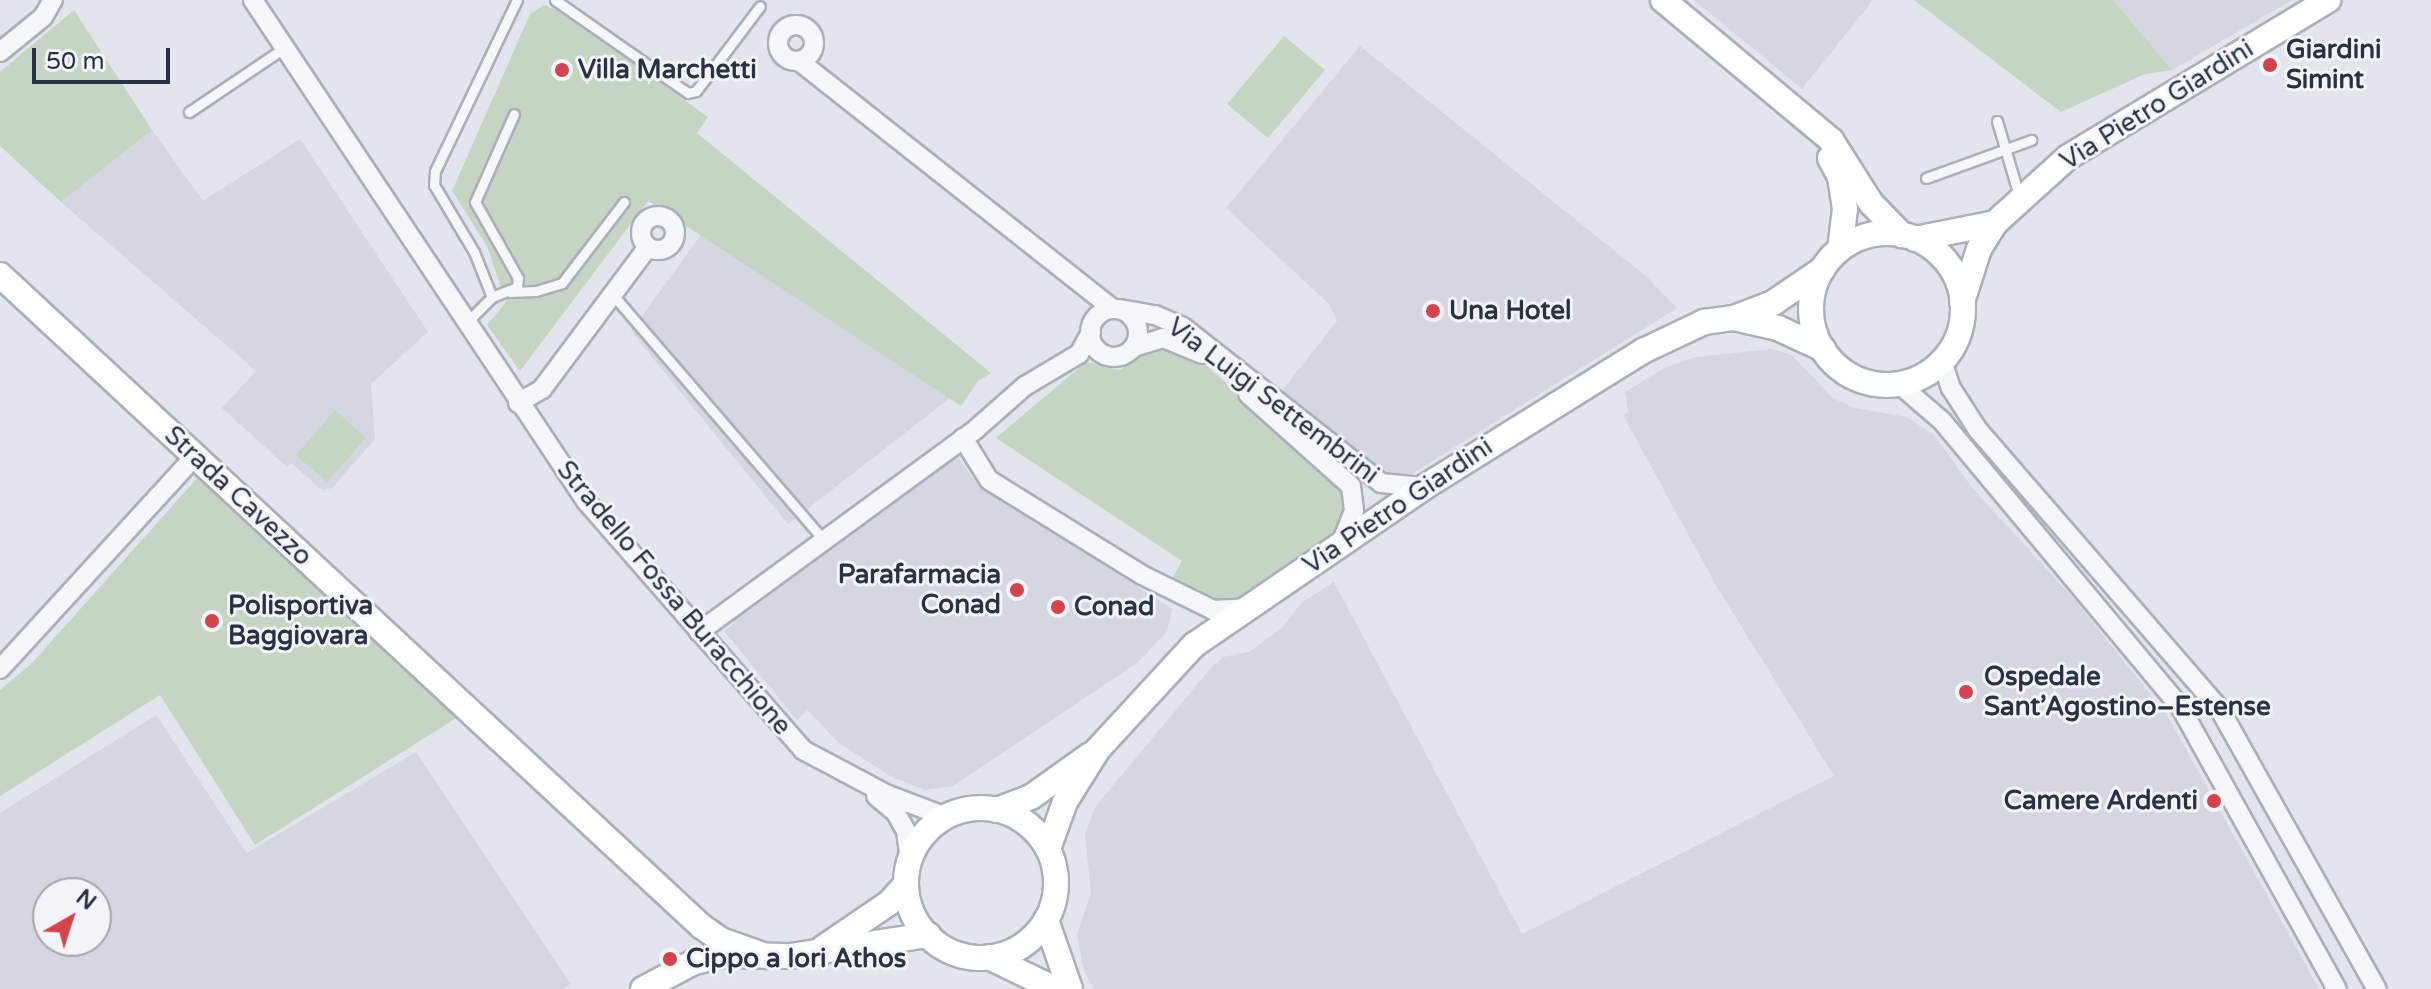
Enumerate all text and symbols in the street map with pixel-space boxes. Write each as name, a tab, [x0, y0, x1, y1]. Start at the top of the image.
scale bar	[36, 32, 174, 82]
street label: Via Pietro Giardini	[2055, 33, 2259, 177]
place label: Giardini Simint	[2286, 34, 2382, 96]
text: 50 m	[46, 47, 104, 76]
place label: Villa Marchetti	[578, 54, 757, 86]
marker: Giardini Simint	[2261, 56, 2279, 74]
marker: Villa Marchetti	[553, 61, 571, 79]
place label: Una Hotel	[1449, 295, 1571, 327]
marker: Una Hotel	[1424, 302, 1442, 320]
street label: Via Luigi Settembrini	[1161, 311, 1385, 491]
street label: Strada Cavezzo	[158, 420, 318, 572]
street label: Via Pietro Giardini	[1297, 431, 1499, 581]
street label: Stradello Fossa Buracchione	[550, 455, 798, 741]
place label: Parafarmacia Conad	[838, 559, 1001, 620]
marker: Parafarmacia Conad	[1008, 581, 1026, 599]
place label: Polisportiva Baggiovara	[228, 590, 373, 652]
place label: Conad	[1074, 591, 1154, 623]
marker: Conad	[1049, 598, 1067, 616]
marker: Polisportiva Baggiovara	[203, 612, 221, 630]
place label: Ospedale Sant’Agostino–Estense	[1984, 661, 2271, 722]
marker: Ospedale Sant’Agostino–Estense	[1955, 681, 1977, 703]
place label: Camere Ardenti	[2004, 785, 2198, 817]
marker: Camere Ardenti	[2205, 792, 2223, 810]
north arrow	[32, 877, 112, 957]
text: N	[71, 884, 101, 916]
place label: Cippo a Iori Athos	[686, 943, 906, 975]
marker: Cippo a Iori Athos	[661, 950, 679, 968]

